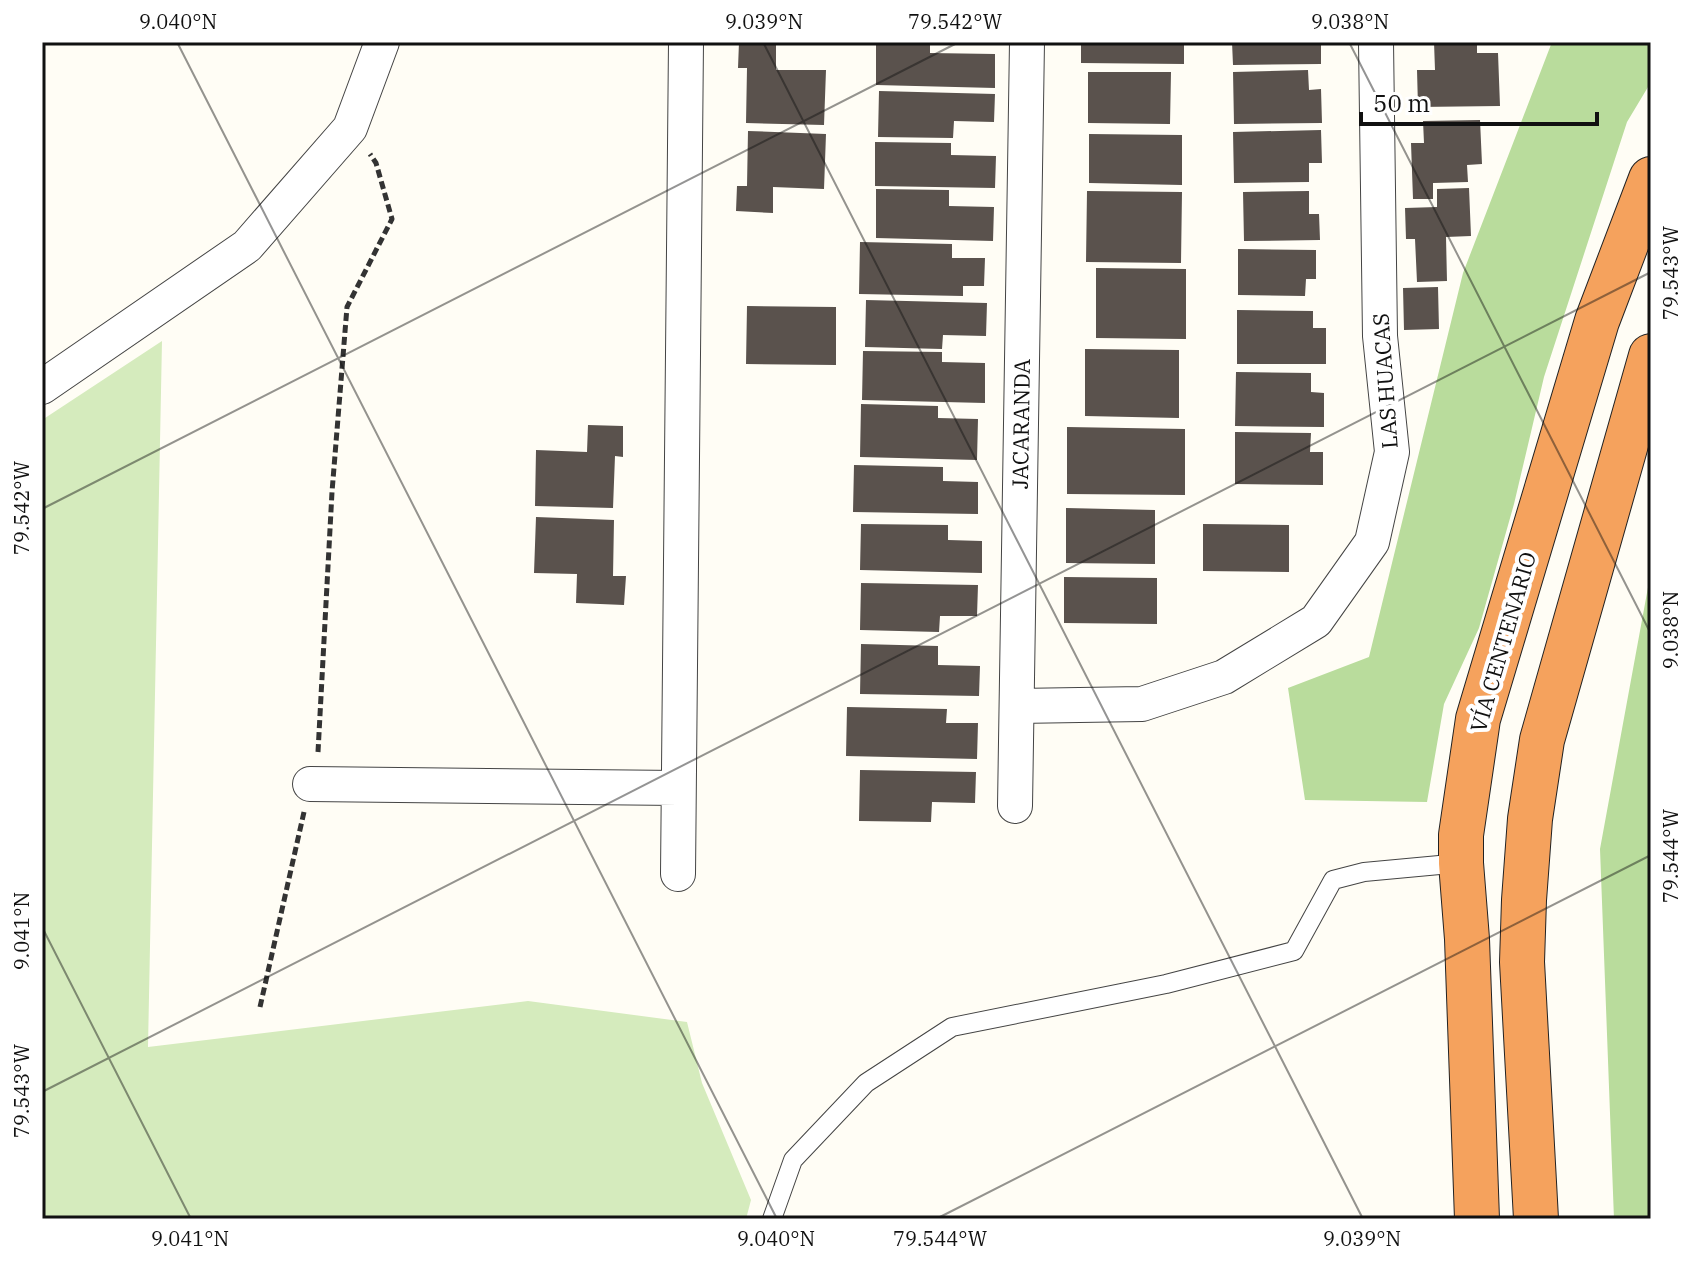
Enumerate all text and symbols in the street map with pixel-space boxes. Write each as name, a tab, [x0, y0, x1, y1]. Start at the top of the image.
text: 9.040°N	[139, 8, 217, 35]
text: 9.039°N	[725, 8, 803, 35]
text: 79.542°W	[908, 8, 1002, 35]
text: 9.038°N	[1311, 8, 1389, 35]
scale bar	[1361, 76, 1597, 126]
text: 50 m	[1373, 87, 1430, 119]
text: 79.543°W	[1657, 226, 1684, 320]
street label: LAS HUACAS	[1365, 312, 1404, 450]
street label: JACARANDA	[1005, 359, 1036, 489]
text: 79.542°W	[8, 461, 35, 555]
street label: VÍA CENTENARIO	[1463, 548, 1542, 735]
text: 9.038°N	[1657, 591, 1684, 669]
text: 79.544°W	[1657, 809, 1684, 903]
text: 9.041°N	[8, 892, 35, 970]
text: 79.543°W	[8, 1044, 35, 1138]
text: 9.041°N	[151, 1225, 229, 1252]
text: 9.040°N	[737, 1225, 815, 1252]
text: 79.544°W	[893, 1225, 987, 1252]
text: 9.039°N	[1323, 1225, 1401, 1252]

